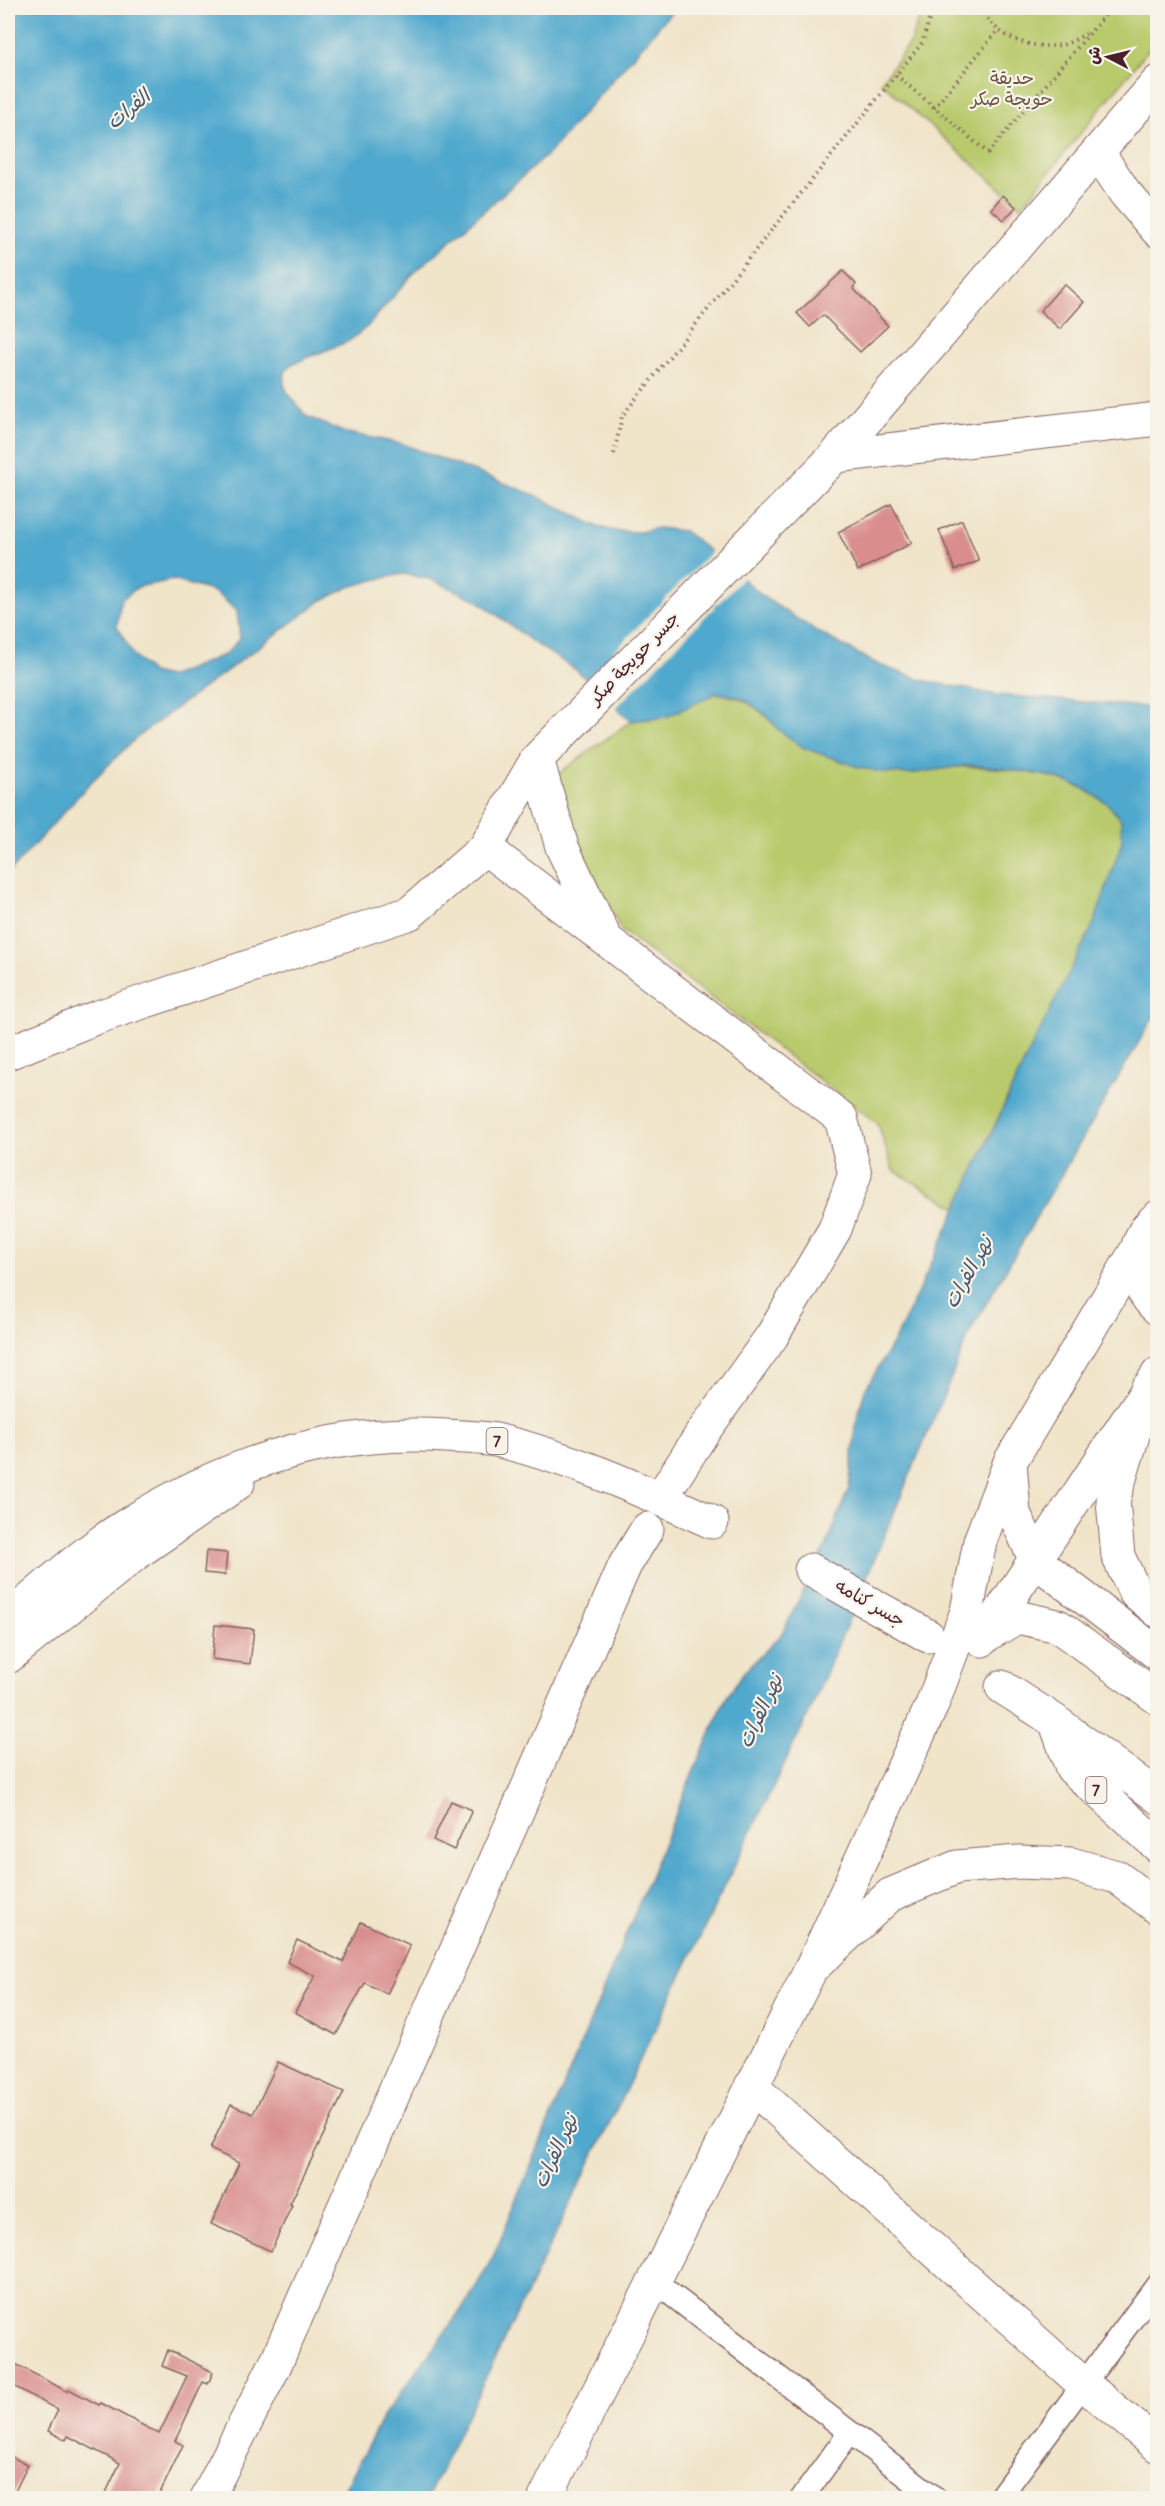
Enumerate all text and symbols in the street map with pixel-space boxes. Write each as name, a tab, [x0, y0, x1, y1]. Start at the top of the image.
north arrow	[1078, 27, 1138, 87]
text: ش	[1082, 45, 1104, 65]
park label: حديقة حويجة صكر	[969, 66, 1053, 110]
water label: الفرات	[101, 82, 157, 134]
street label: جسر حويجة صكر	[582, 606, 684, 711]
water label: نهر الفرات	[938, 1229, 999, 1312]
road number: 7	[486, 1428, 508, 1454]
street label: جسر كنامه	[831, 1573, 909, 1632]
water label: نهر الفرات	[732, 1668, 789, 1752]
road number: 7	[1086, 1777, 1106, 1803]
water label: نهر الفرات	[527, 2108, 584, 2192]

